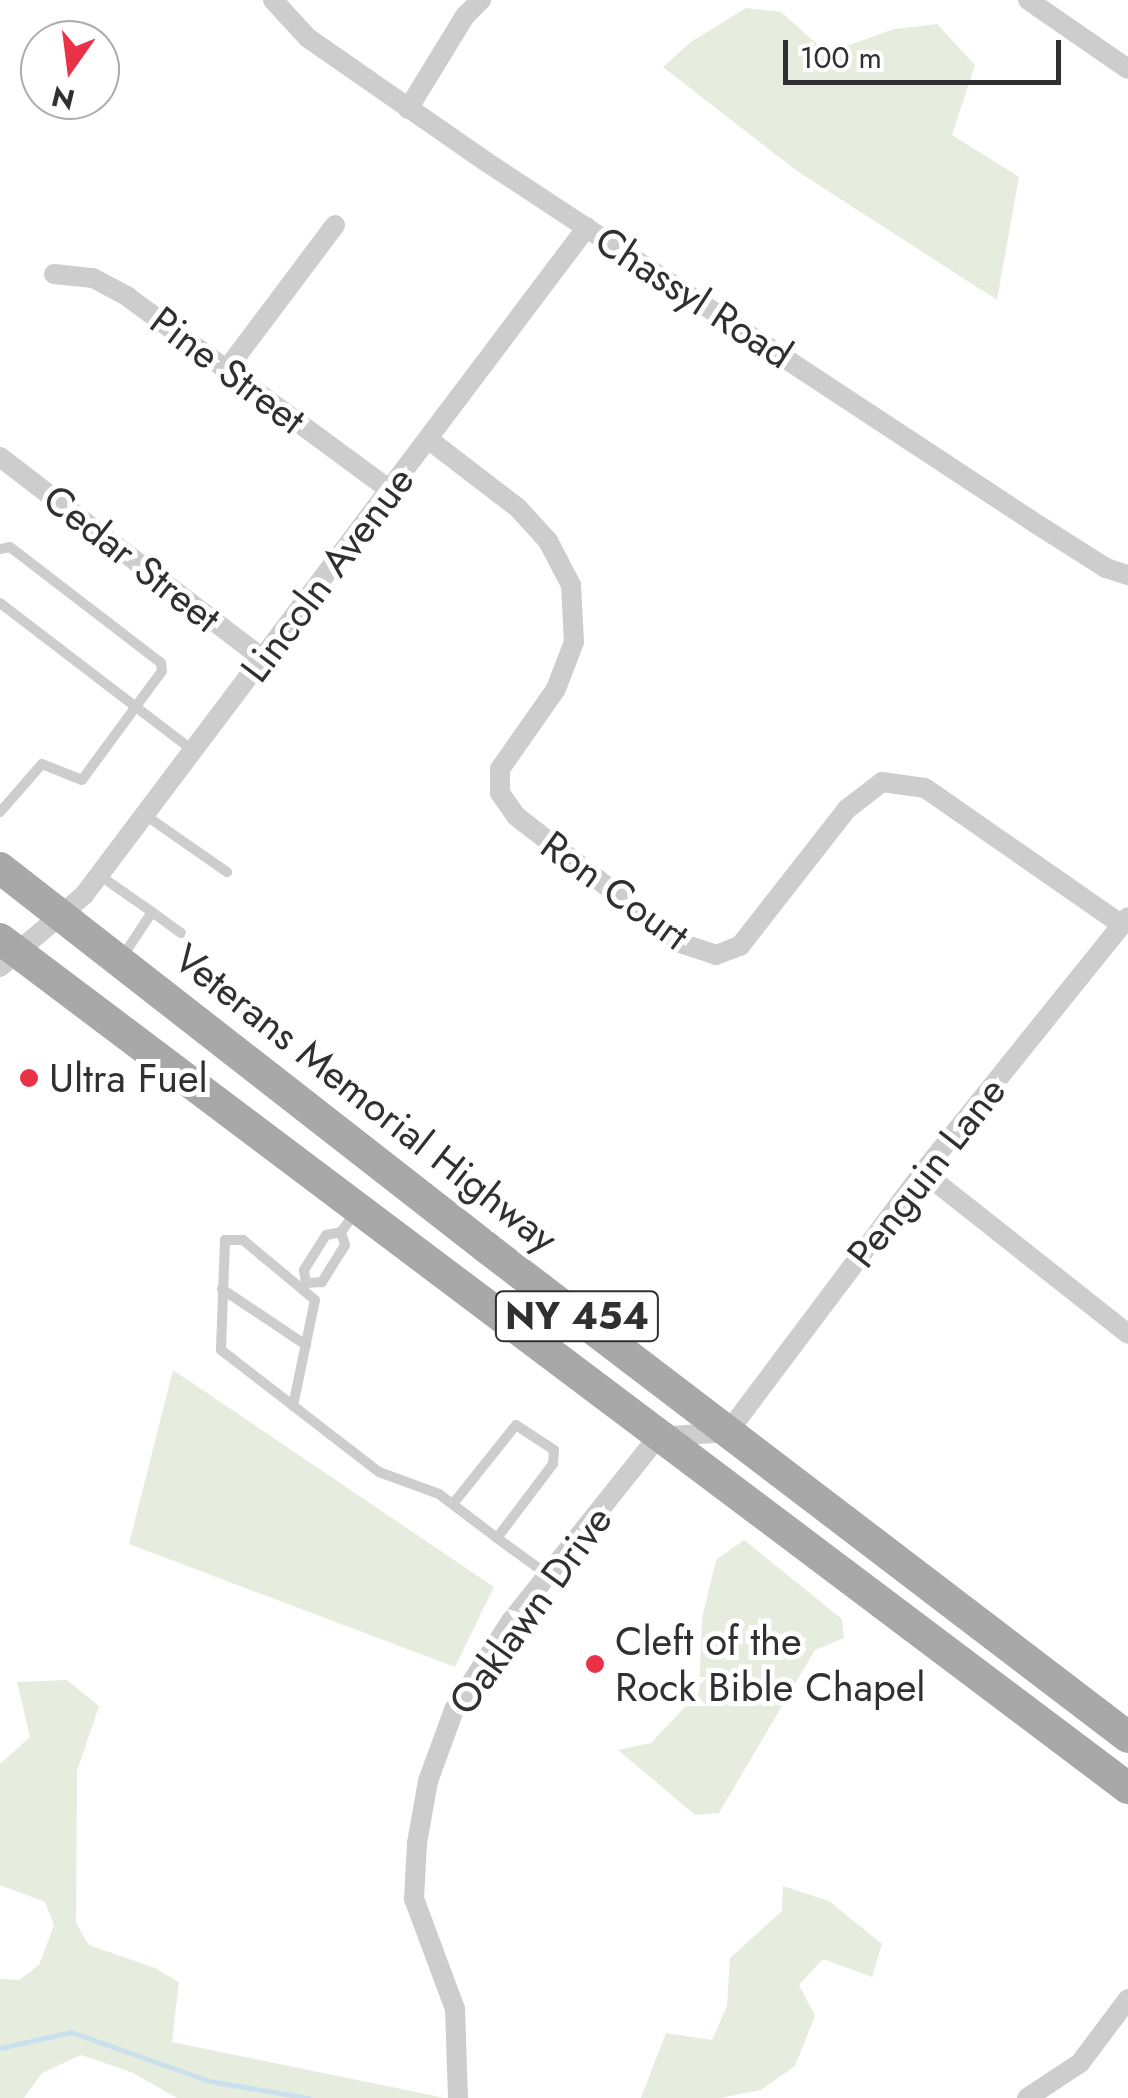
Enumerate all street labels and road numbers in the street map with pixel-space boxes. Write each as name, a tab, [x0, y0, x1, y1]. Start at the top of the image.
street label: Chassyl Road	[587, 216, 801, 378]
street label: Pine Street	[141, 296, 315, 444]
street label: Lincoln Avenue	[230, 457, 424, 691]
street label: Cedar Street	[34, 474, 230, 642]
street label: Ron Court	[532, 820, 698, 960]
street label: Veterans Memorial Highway	[165, 933, 567, 1263]
street label: Penguin Lane	[837, 1067, 1015, 1277]
road number: NY 454	[494, 1283, 660, 1349]
street label: Oaklawn Drive	[438, 1496, 622, 1724]

